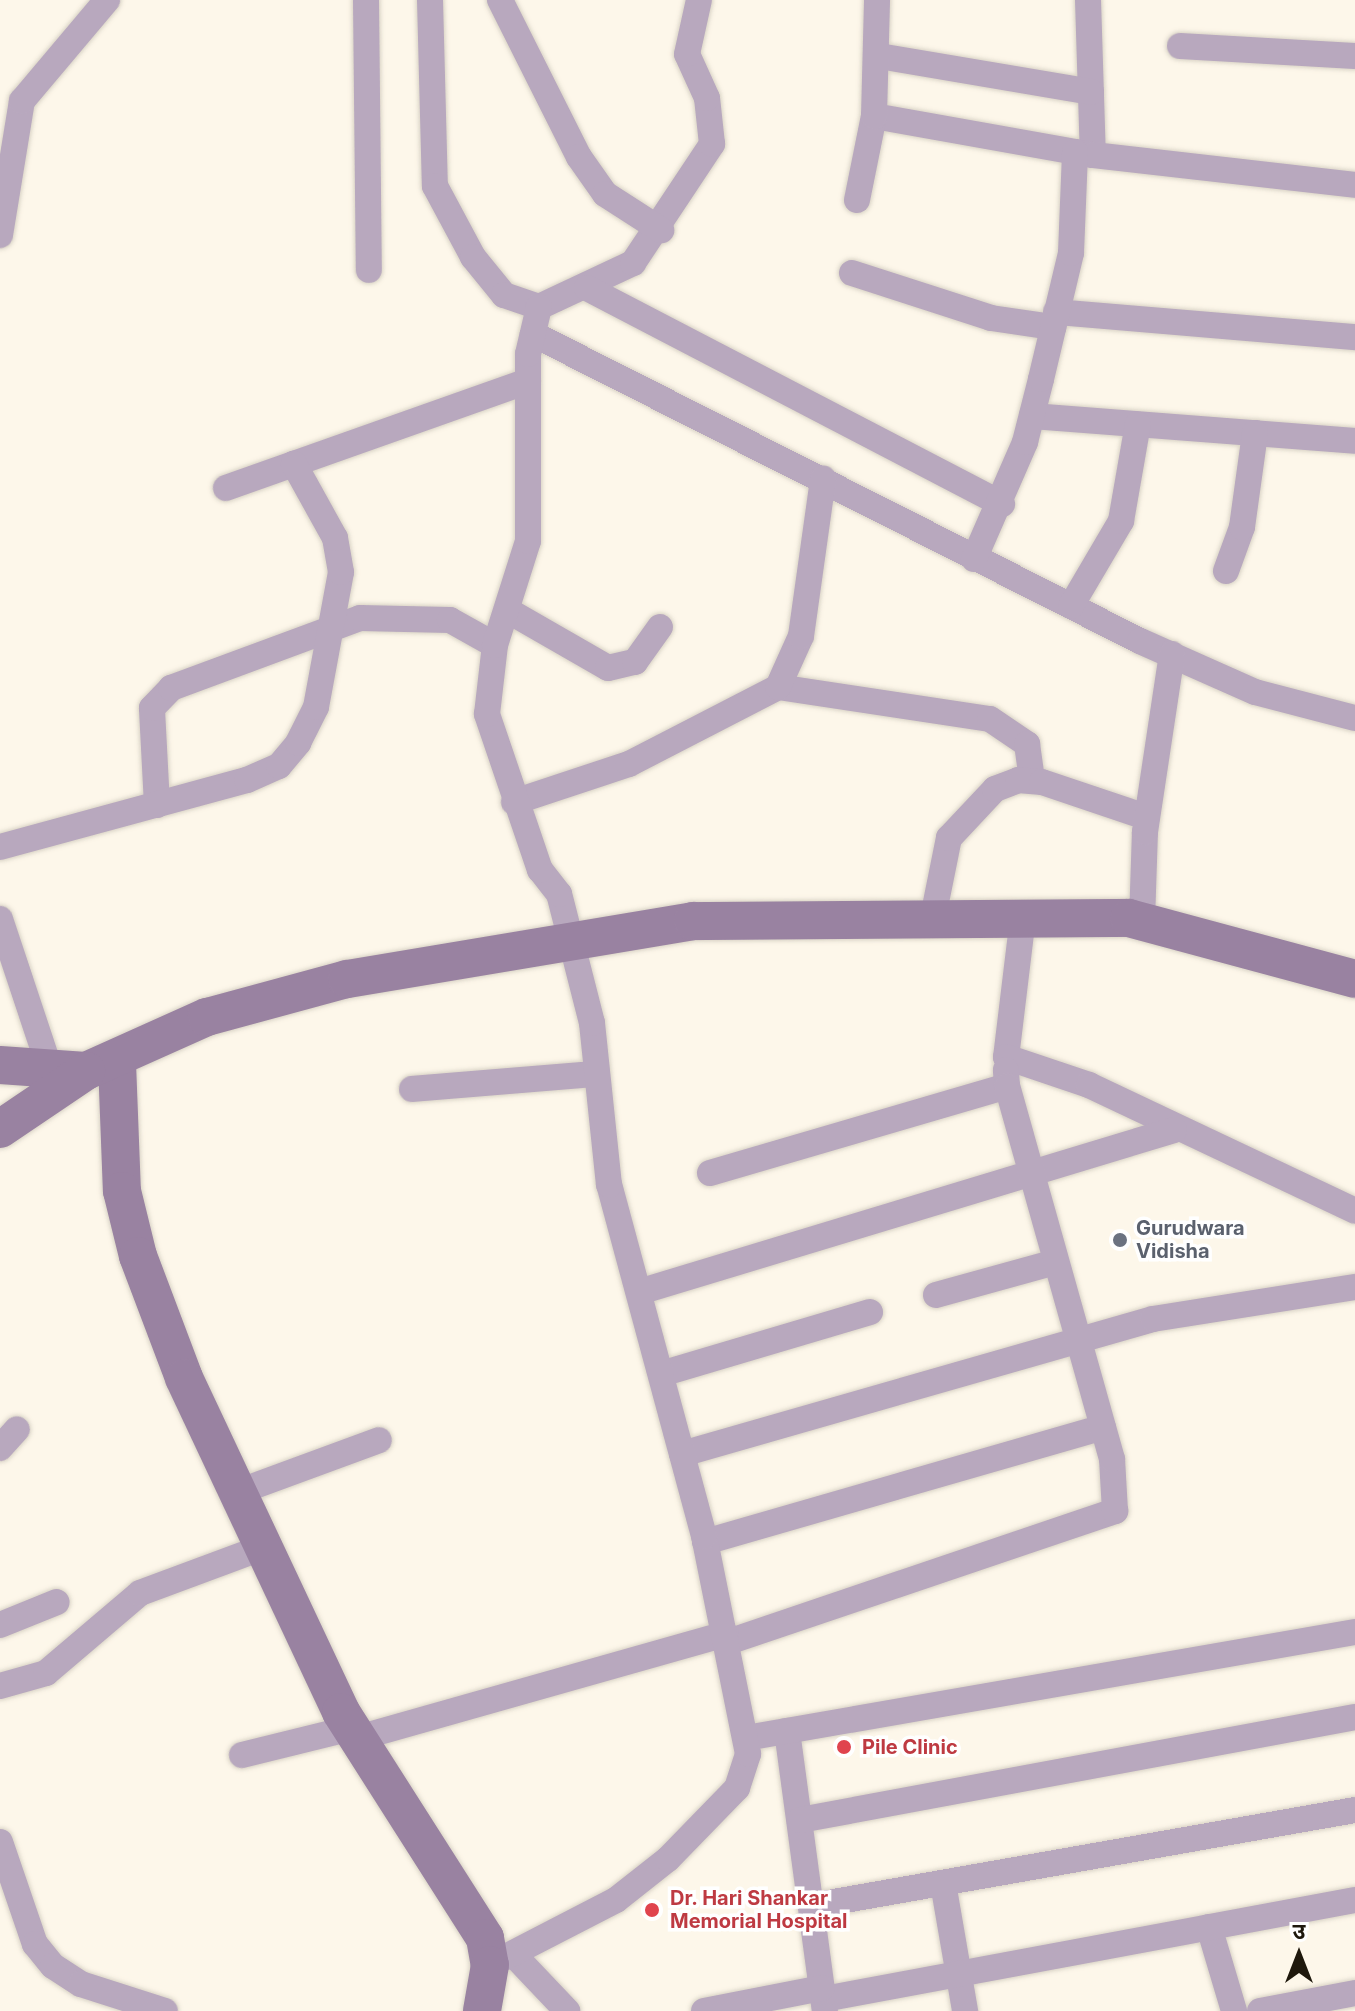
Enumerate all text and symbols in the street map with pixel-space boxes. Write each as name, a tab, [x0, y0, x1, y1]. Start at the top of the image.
place label: Gurudwara Vidisha	[1136, 1216, 1245, 1263]
marker: Gurudwara Vidisha	[1111, 1231, 1129, 1249]
place label: Pile Clinic	[862, 1735, 958, 1759]
marker: Pile Clinic	[833, 1736, 855, 1758]
place label: Dr. Hari Shankar Memorial Hospital	[670, 1886, 847, 1933]
marker: Dr. Hari Shankar Memorial Hospital	[641, 1899, 663, 1921]
north arrow	[1259, 1915, 1339, 1995]
text: उ	[1293, 1918, 1305, 1944]

